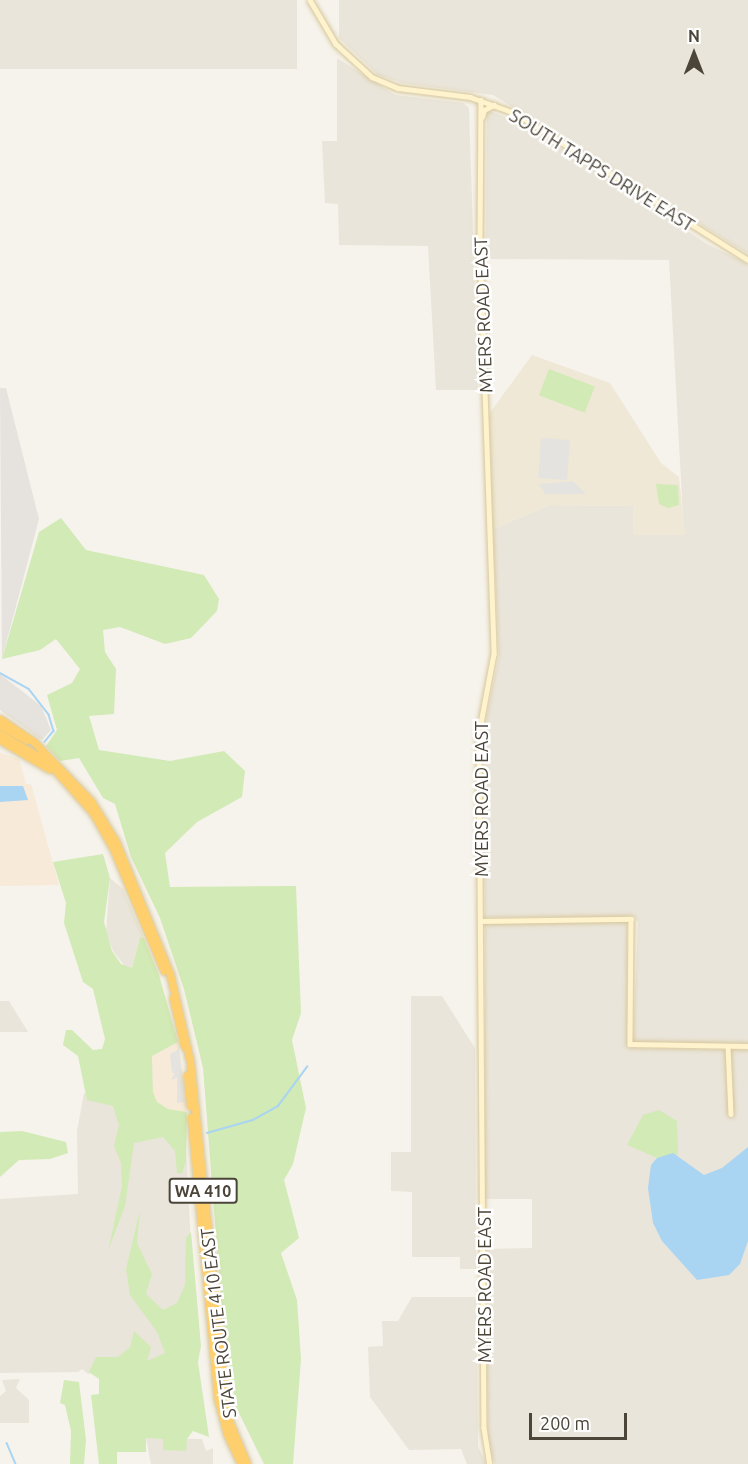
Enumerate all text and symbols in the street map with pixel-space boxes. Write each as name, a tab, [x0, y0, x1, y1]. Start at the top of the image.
north arrow	[664, 24, 724, 84]
text: N	[688, 27, 700, 45]
street label: SOUTH TAPPS DRIVE EAST	[505, 104, 699, 236]
street label: MYERS ROAD EAST	[469, 237, 497, 393]
street label: MYERS ROAD EAST	[470, 721, 492, 877]
road number: WA 410	[168, 1178, 238, 1204]
street label: MYERS ROAD EAST	[473, 1207, 495, 1363]
street label: STATE ROUTE 410 EAST	[196, 1227, 240, 1419]
scale bar	[532, 1401, 630, 1439]
text: 200 m	[540, 1413, 590, 1433]

